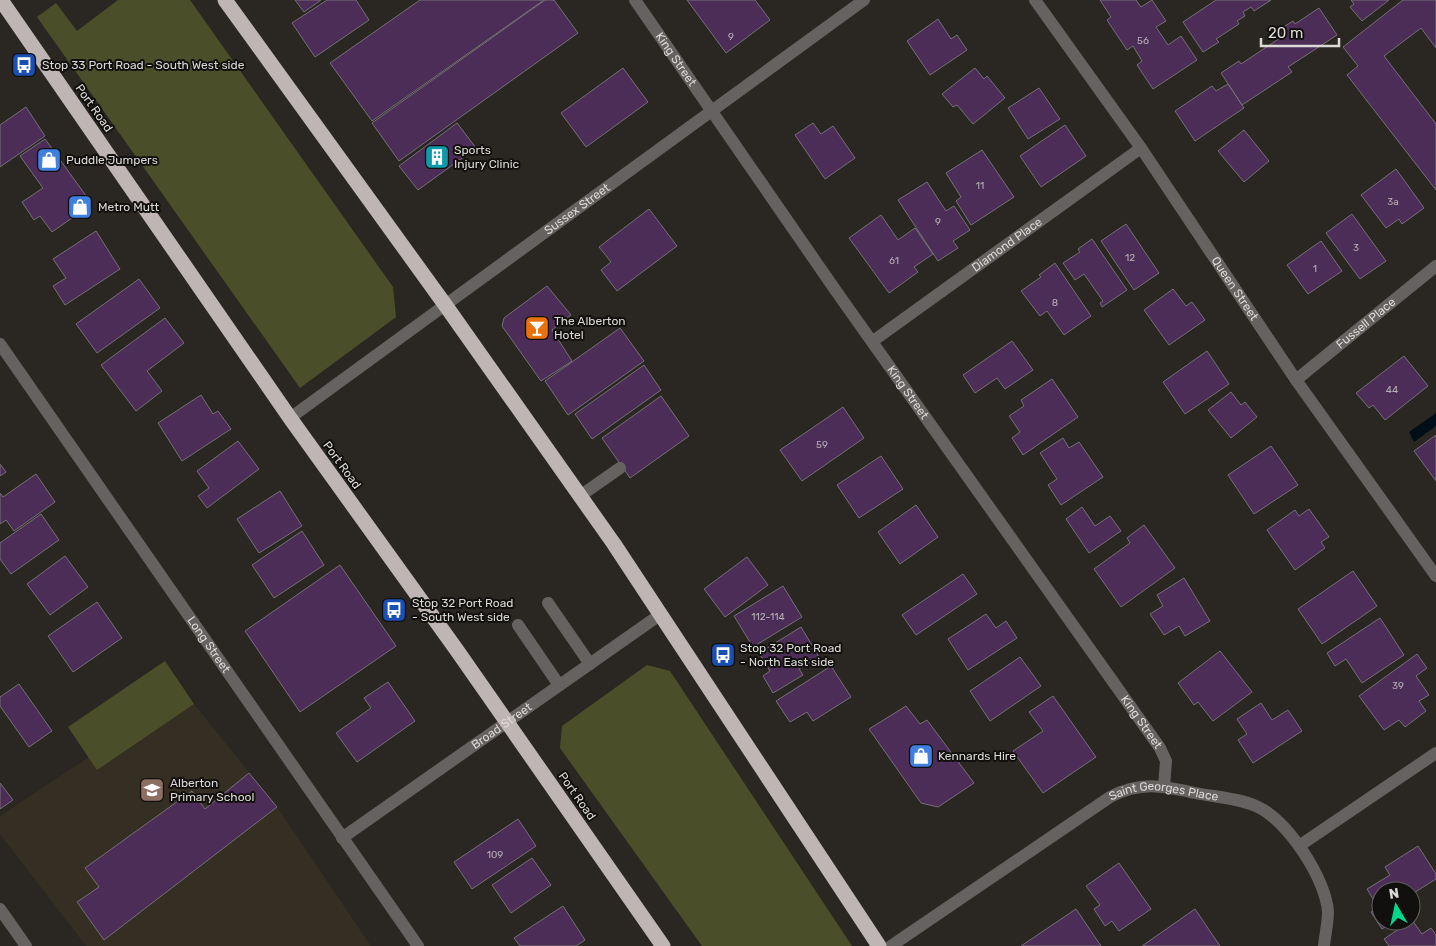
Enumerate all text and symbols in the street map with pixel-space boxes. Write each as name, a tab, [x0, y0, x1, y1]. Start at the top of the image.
scale bar	[1261, 15, 1338, 47]
text: 20 m	[1268, 24, 1303, 42]
street label: King Street	[652, 30, 700, 89]
house number: 9	[728, 31, 734, 43]
house number: 56	[1137, 35, 1149, 47]
bus stop icon: Stop 33 Port Road - South West side	[11, 52, 37, 78]
place label: Stop 33 Port Road - South West side	[42, 58, 245, 72]
street label: Port Road	[72, 81, 116, 135]
place label: Sports Injury Clinic	[454, 143, 520, 171]
building icon: Sports Injury Clinic	[424, 144, 450, 170]
shop icon: Puddle Jumpers	[36, 147, 62, 173]
place label: Puddle Jumpers	[66, 153, 158, 167]
street label: Sussex Street	[541, 180, 613, 238]
house number: 11	[976, 180, 984, 192]
shop icon: Metro Mutt	[67, 194, 93, 220]
house number: 3a	[1387, 196, 1399, 208]
place label: Metro Mutt	[98, 200, 160, 214]
street label: Diamond Place	[969, 214, 1045, 275]
house number: 9	[935, 216, 941, 228]
house number: 3	[1353, 242, 1359, 254]
house number: 12	[1125, 252, 1135, 264]
street label: Queen Street	[1209, 254, 1261, 323]
house number: 61	[889, 255, 899, 267]
house number: 1	[1313, 263, 1317, 275]
street label: Fussell Place	[1333, 295, 1399, 351]
house number: 8	[1052, 297, 1058, 309]
place label: The Alberton Hotel	[554, 314, 626, 342]
bar icon: The Alberton Hotel	[524, 315, 550, 341]
street label: King Street	[884, 363, 932, 422]
house number: 44	[1386, 384, 1398, 396]
street label: Port Road	[320, 439, 364, 491]
house number: 59	[816, 439, 828, 451]
place label: Stop 32 Port Road - South West side	[412, 596, 513, 624]
bus stop icon: Stop 32 Port Road - South West side	[381, 597, 407, 623]
house number: 112-114	[751, 611, 785, 623]
street label: Long Street	[184, 614, 233, 676]
place label: Stop 32 Port Road - North East side	[740, 641, 841, 669]
bus stop icon: Stop 32 Port Road - North East side	[710, 642, 736, 668]
house number: 39	[1392, 680, 1404, 692]
street label: King Street	[1118, 693, 1165, 752]
street label: Broad Street	[469, 700, 535, 752]
shop icon: Kennards Hire	[908, 743, 934, 769]
place label: Kennards Hire	[938, 749, 1016, 763]
street label: Port Road	[555, 769, 599, 823]
place label: Alberton Primary School	[170, 776, 254, 804]
school or university icon: Alberton Primary School	[139, 777, 165, 803]
street label: Saint Georges Place	[1106, 779, 1220, 804]
house number: 109	[487, 849, 503, 861]
north arrow	[1371, 881, 1421, 931]
text: N	[1388, 884, 1400, 903]

